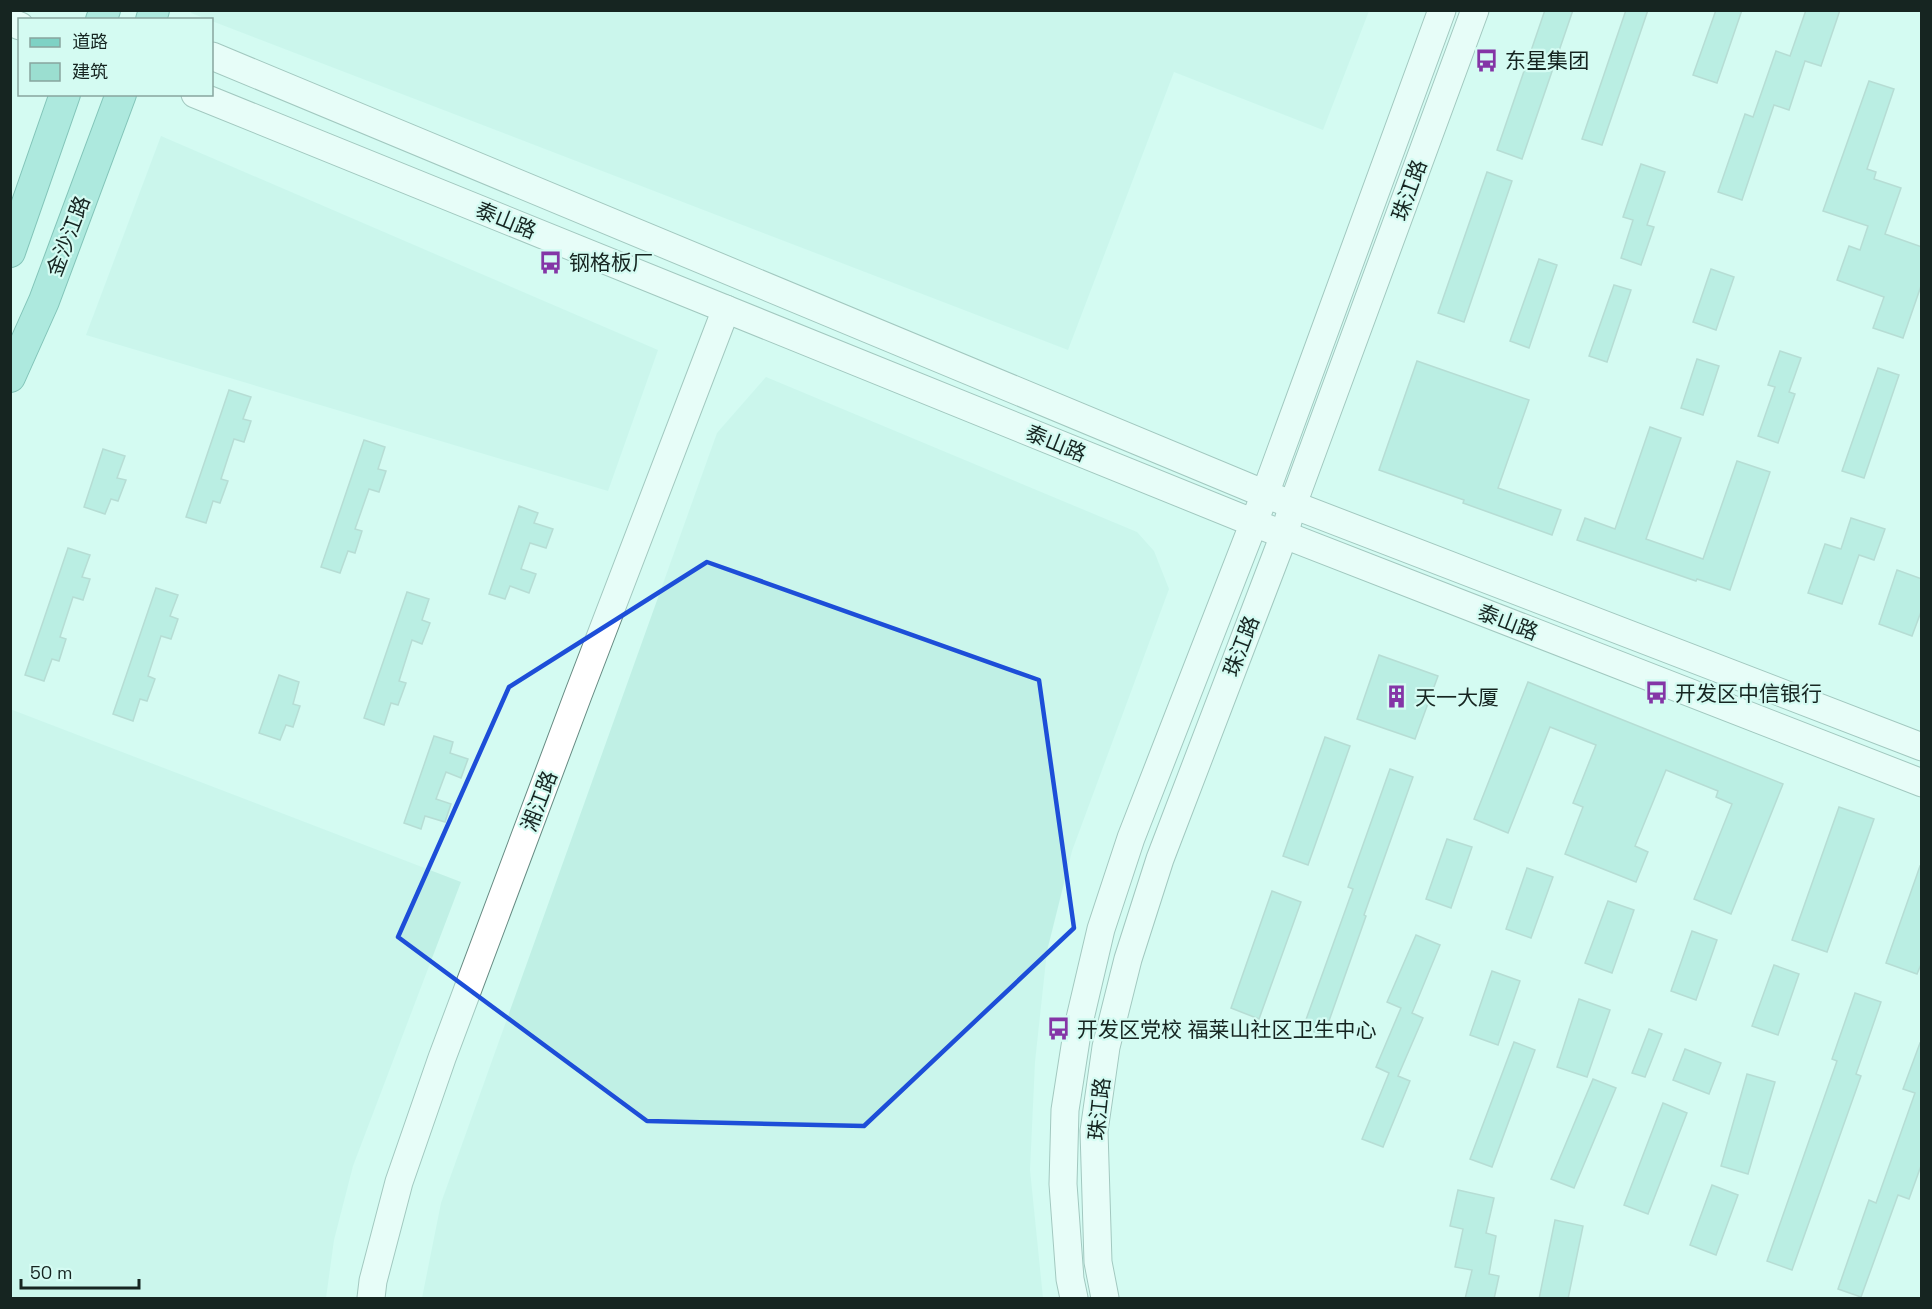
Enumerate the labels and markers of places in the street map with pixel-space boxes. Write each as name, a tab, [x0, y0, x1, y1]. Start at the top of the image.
bus stop icon: 东星集团	[1474, 47, 1500, 73]
place label: 东星集团	[1505, 47, 1589, 74]
bus stop icon: 钢格板厂	[538, 249, 564, 275]
place label: 钢格板厂	[569, 249, 653, 276]
bus stop icon: 开发区中信银行	[1644, 680, 1670, 706]
place label: 开发区中信银行	[1675, 680, 1822, 707]
building icon: 天一大厦	[1384, 684, 1410, 710]
place label: 天一大厦	[1415, 684, 1499, 711]
bus stop icon: 开发区党校 福莱山社区卫生中心	[1046, 1016, 1072, 1042]
place label: 开发区党校 福莱山社区卫生中心	[1077, 1016, 1376, 1043]

